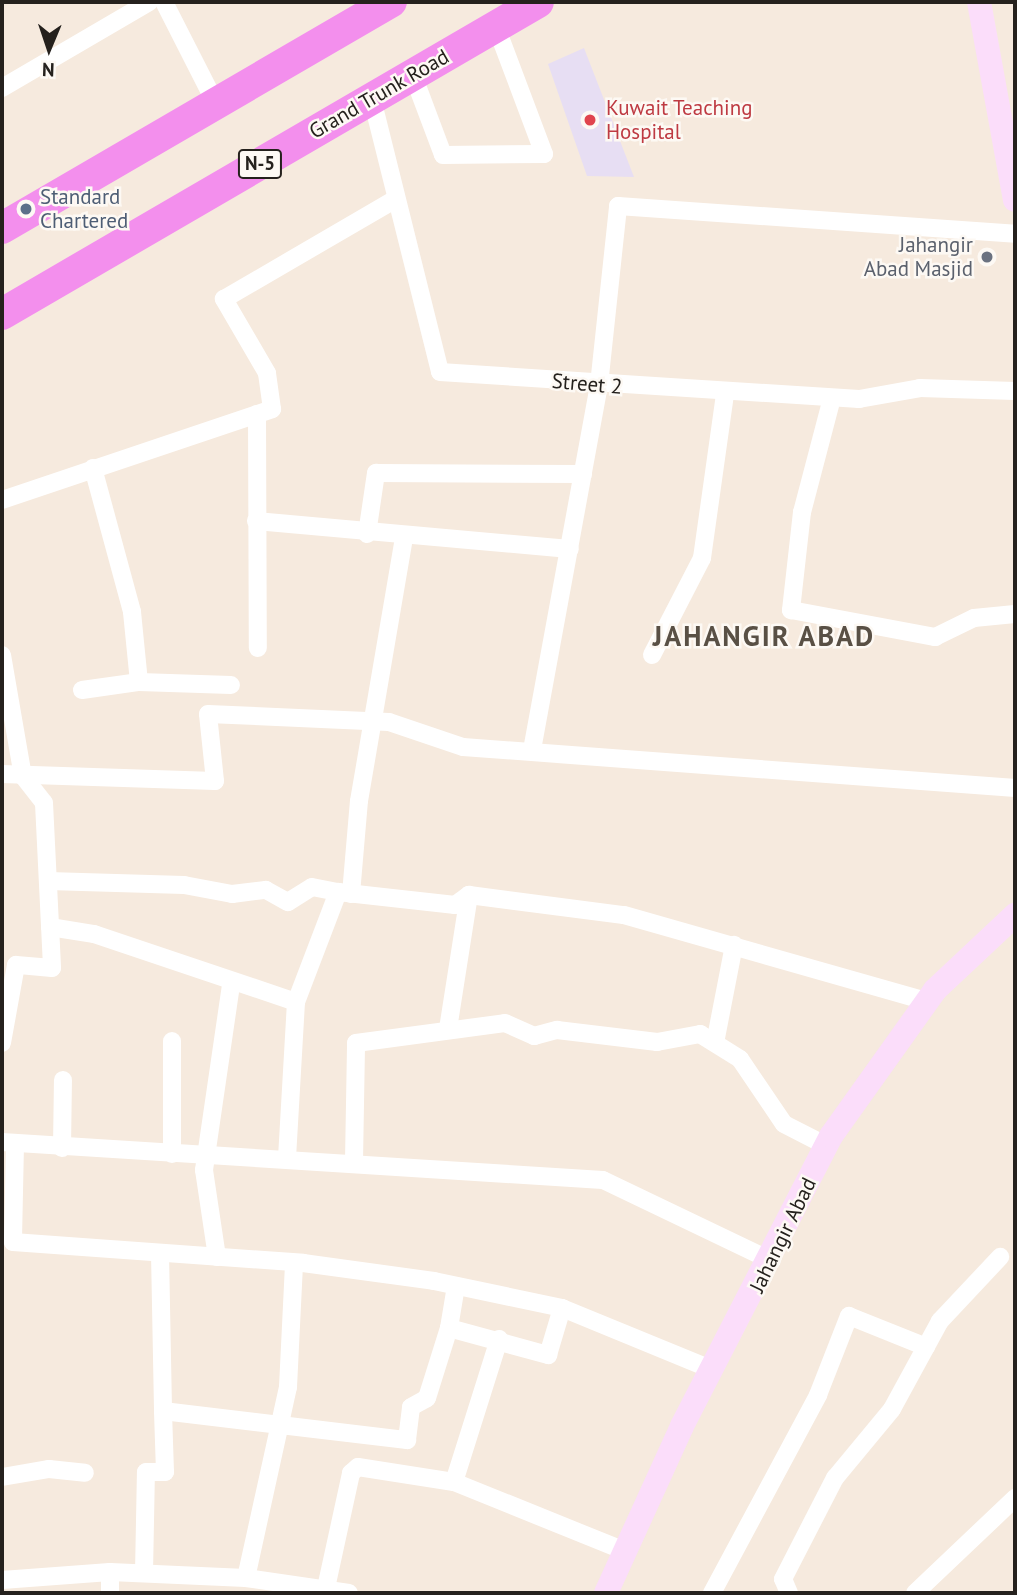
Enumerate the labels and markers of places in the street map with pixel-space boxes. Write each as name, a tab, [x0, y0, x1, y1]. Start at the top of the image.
place label: Kuwait Teaching Hospital	[606, 95, 753, 145]
marker: Kuwait Teaching Hospital	[580, 110, 600, 130]
place label: Standard Chartered	[40, 184, 128, 234]
marker: Standard Chartered	[18, 201, 34, 217]
place label: Jahangir Abad Masjid	[864, 232, 973, 282]
marker: Jahangir Abad Masjid	[979, 249, 995, 265]

